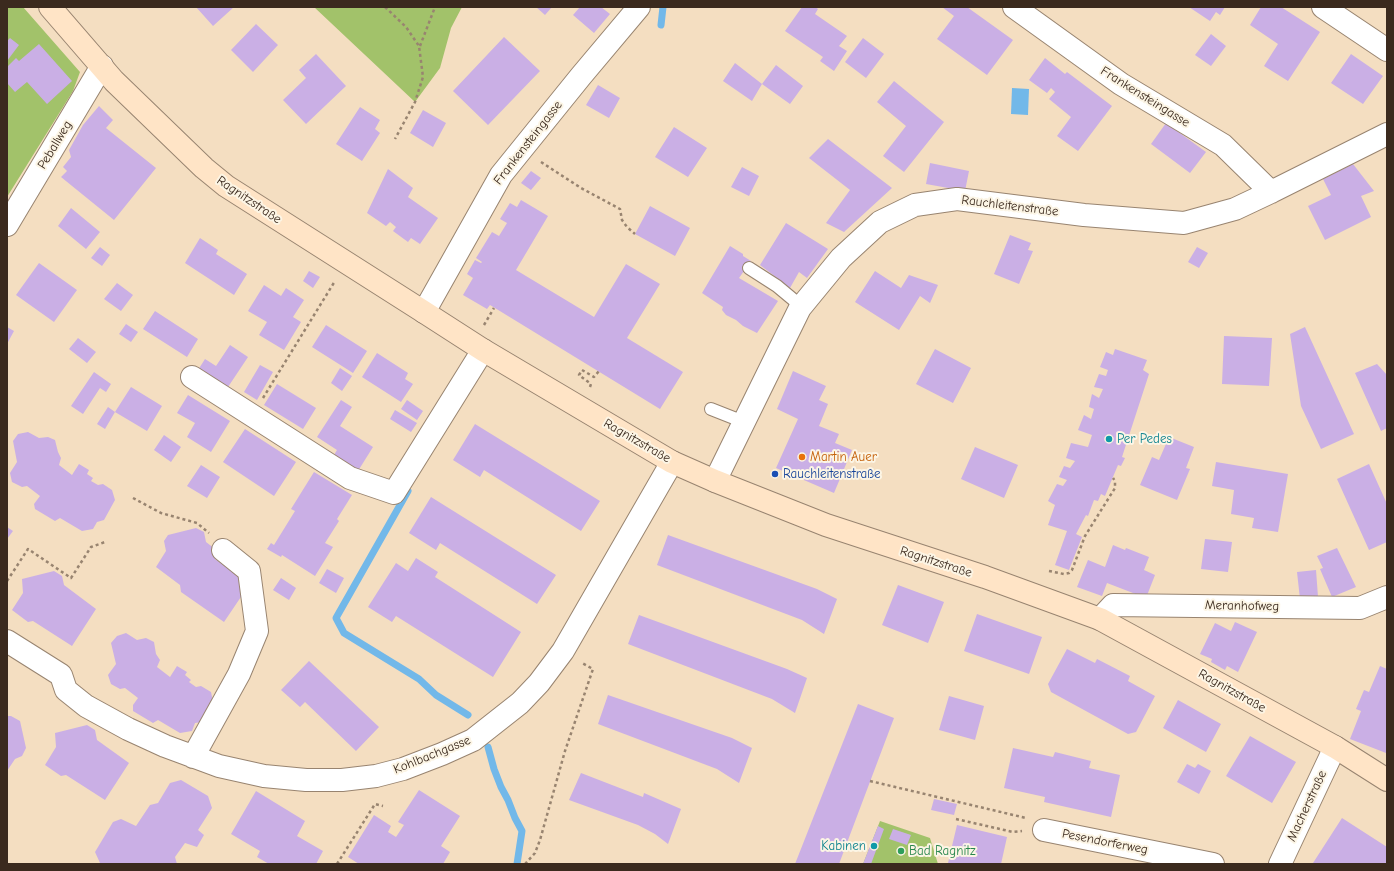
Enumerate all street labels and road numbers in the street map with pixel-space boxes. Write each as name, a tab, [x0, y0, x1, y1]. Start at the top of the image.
street label: Frankensteingasse	[1097, 63, 1193, 131]
street label: Frankensteingasse	[490, 98, 566, 188]
street label: Peballweg	[35, 118, 75, 172]
street label: Ragnitzstraße	[214, 173, 284, 227]
street label: Rauchleitenstraße	[961, 192, 1059, 220]
street label: Ragnitzstraße	[601, 416, 673, 466]
street label: Ragnitzstraße	[898, 543, 974, 581]
street label: Meranhofweg	[1205, 598, 1279, 614]
street label: Ragnitzstraße	[1196, 666, 1268, 716]
street label: Kohlbachgasse	[391, 732, 473, 778]
street label: Macherstraße	[1284, 768, 1330, 844]
street label: Pesendorferweg	[1061, 826, 1149, 858]

